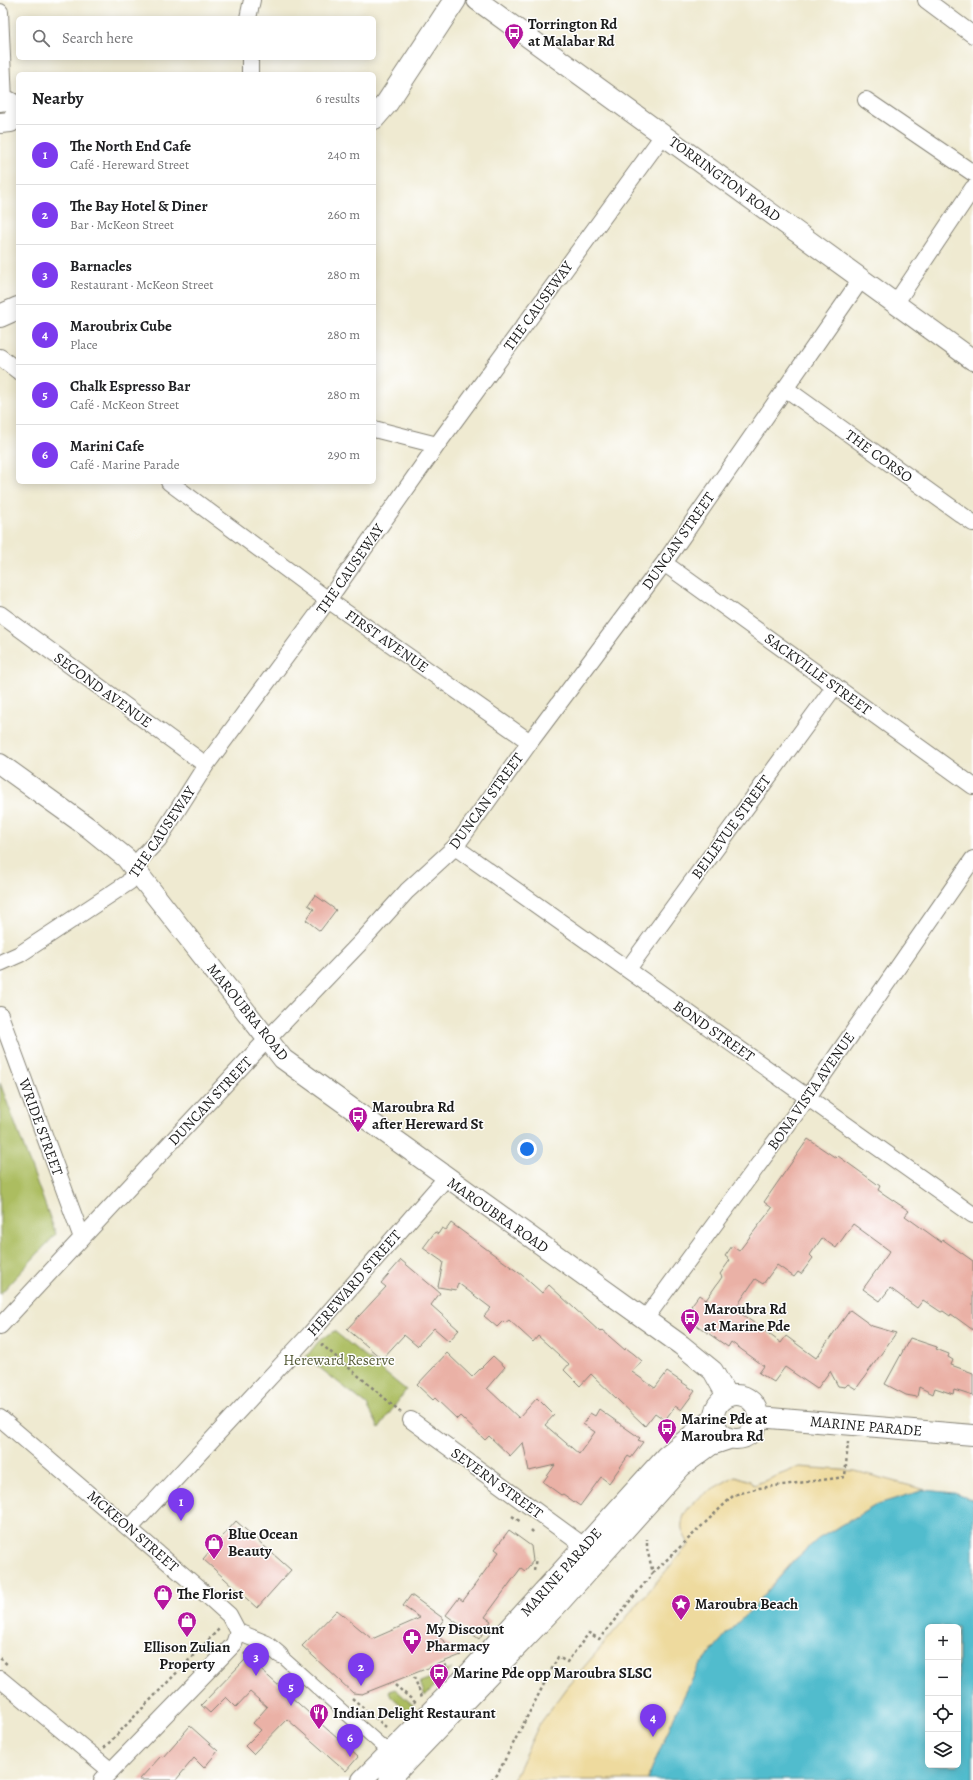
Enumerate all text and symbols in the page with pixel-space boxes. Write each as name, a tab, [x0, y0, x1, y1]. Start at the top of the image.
place label: Torrington Rd at Malabar Rd	[528, 14, 618, 51]
search box	[16, 16, 376, 60]
bus stop icon: Torrington Rd at Malabar Rd	[503, 22, 525, 50]
icon: search	[30, 27, 52, 49]
text: Search here	[62, 28, 133, 48]
text: Nearby	[32, 87, 83, 110]
text: 6 results	[316, 90, 360, 107]
street label: TORRINGTON ROAD	[665, 132, 785, 226]
text: The North End Cafe	[70, 136, 191, 156]
text: 1	[43, 146, 47, 163]
text: 240 m	[328, 146, 360, 163]
text: Café · Hereward Street	[70, 156, 189, 173]
text: The Bay Hotel & Diner	[70, 196, 208, 216]
text: 2	[42, 206, 48, 223]
text: 260 m	[327, 206, 360, 223]
text: Bar · McKeon Street	[70, 216, 174, 233]
text: Barnacles	[70, 256, 132, 276]
street label: THE CAUSEWAY	[499, 257, 578, 355]
text: 3	[42, 266, 48, 283]
text: 280 m	[327, 266, 360, 283]
text: Restaurant · McKeon Street	[70, 276, 214, 293]
text: Maroubrix Cube	[70, 316, 172, 336]
text: 4	[42, 326, 48, 343]
text: 280 m	[327, 326, 360, 343]
text: Place	[70, 336, 98, 353]
text: Chalk Espresso Bar	[70, 376, 190, 396]
text: 5	[42, 386, 48, 403]
text: 280 m	[327, 386, 360, 403]
text: Café · McKeon Street	[70, 396, 179, 413]
street label: THE CORSO	[841, 425, 917, 487]
text: Marini Cafe	[70, 436, 144, 456]
text: 6	[42, 446, 48, 463]
text: 290 m	[328, 446, 360, 463]
text: Café · Marine Parade	[70, 456, 180, 473]
street label: DUNCAN STREET	[637, 488, 720, 594]
street label: THE CAUSEWAY	[311, 519, 389, 618]
street label: FIRST AVENUE	[341, 605, 433, 677]
street label: SACKVILLE STREET	[761, 628, 876, 720]
street label: SECOND AVENUE	[50, 648, 156, 732]
street label: DUNCAN STREET	[444, 748, 528, 853]
street label: BELLEVUE STREET	[687, 770, 776, 883]
street label: THE CAUSEWAY	[124, 782, 200, 882]
street label: MAROUBRA ROAD	[203, 959, 293, 1065]
street label: BOND STREET	[669, 996, 759, 1067]
street label: BONA VISTA AVENUE	[763, 1028, 859, 1154]
street label: DUNCAN STREET	[164, 1052, 257, 1150]
street label: WRIDE STREET	[14, 1075, 68, 1179]
place label: Maroubra Rd after Hereward St	[372, 1097, 484, 1134]
bus stop icon: Maroubra Rd after Hereward St	[347, 1105, 369, 1133]
your location	[517, 1139, 537, 1159]
street label: MAROUBRA ROAD	[443, 1173, 553, 1257]
street label: HEREWARD STREET	[302, 1225, 406, 1340]
place label: Maroubra Rd at Marine Pde	[704, 1299, 790, 1336]
bus stop icon: Maroubra Rd at Marine Pde	[679, 1307, 701, 1335]
park label: Hereward Reserve	[283, 1350, 395, 1370]
place label: Marine Pde at Maroubra Rd	[681, 1409, 767, 1446]
street label: MARINE PARADE	[809, 1411, 923, 1441]
bus stop icon: Marine Pde at Maroubra Rd	[656, 1417, 678, 1445]
street label: SEVERN STREET	[447, 1443, 548, 1524]
street label: MCKEON STREET	[83, 1486, 184, 1577]
pin: 1	[168, 1488, 194, 1521]
street label: MARINE PARADE	[516, 1523, 606, 1621]
place label: Blue Ocean Beauty	[228, 1524, 299, 1561]
shop icon: Blue Ocean Beauty	[203, 1532, 225, 1560]
shop icon: The Florist	[152, 1583, 174, 1611]
place label: The Florist	[177, 1584, 243, 1604]
place icon: Maroubra Beach	[670, 1593, 692, 1621]
place label: Maroubra Beach	[695, 1594, 798, 1614]
shop icon: Ellison Zulian Property	[176, 1610, 198, 1638]
place label: My Discount Pharmacy	[426, 1619, 504, 1656]
map controls	[925, 1624, 961, 1768]
button: +	[925, 1624, 961, 1660]
pharmacy icon: My Discount Pharmacy	[401, 1627, 423, 1655]
place label: Ellison Zulian Property	[144, 1637, 231, 1674]
pin: 3	[243, 1643, 269, 1676]
pin: 2	[348, 1653, 374, 1686]
button: −	[925, 1660, 961, 1696]
bus stop icon: Marine Pde opp Maroubra SLSC	[428, 1662, 450, 1690]
place label: Marine Pde opp Maroubra SLSC	[453, 1663, 652, 1683]
pin: 5	[278, 1673, 304, 1706]
button: locate	[925, 1696, 961, 1732]
restaurant icon: Indian Delight Restaurant	[308, 1702, 330, 1730]
place label: Indian Delight Restaurant	[333, 1703, 496, 1723]
pin: 4	[640, 1704, 666, 1737]
pin: 6	[337, 1724, 363, 1757]
button: layers	[925, 1732, 961, 1768]

